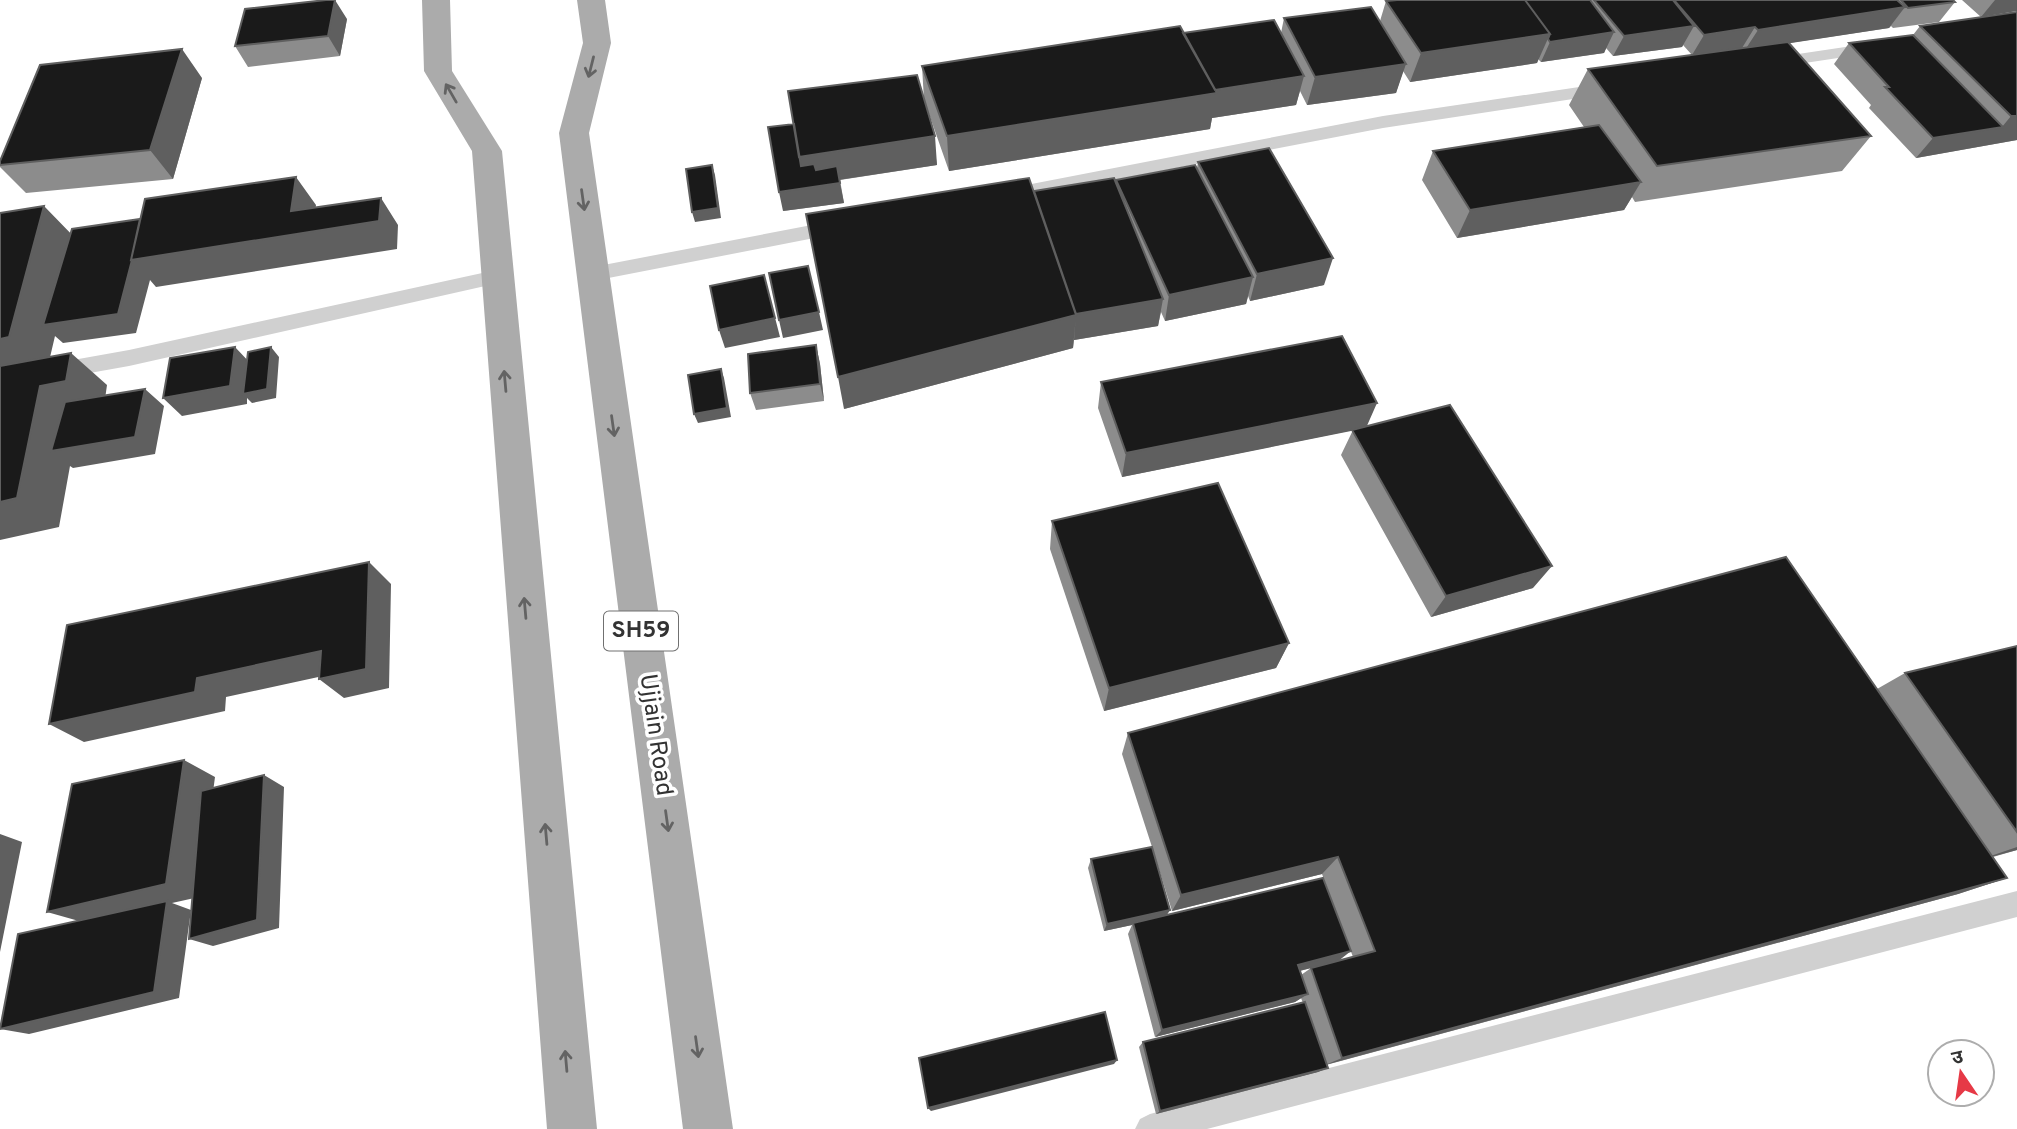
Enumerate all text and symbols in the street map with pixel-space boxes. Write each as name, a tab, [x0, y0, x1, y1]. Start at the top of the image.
one-way arrow	[584, 55, 597, 78]
one-way arrow	[444, 83, 457, 104]
one-way arrow	[577, 188, 590, 211]
one-way arrow	[498, 370, 511, 393]
one-way arrow	[607, 414, 620, 437]
one-way arrow	[518, 597, 531, 620]
road number: SH59	[604, 611, 678, 650]
street label: Ujjain Road	[632, 672, 678, 798]
one-way arrow	[660, 809, 673, 832]
one-way arrow	[539, 824, 552, 846]
one-way arrow	[691, 1035, 704, 1057]
north arrow	[1926, 1038, 1996, 1108]
text: उ	[1950, 1045, 1967, 1071]
one-way arrow	[559, 1050, 572, 1073]

